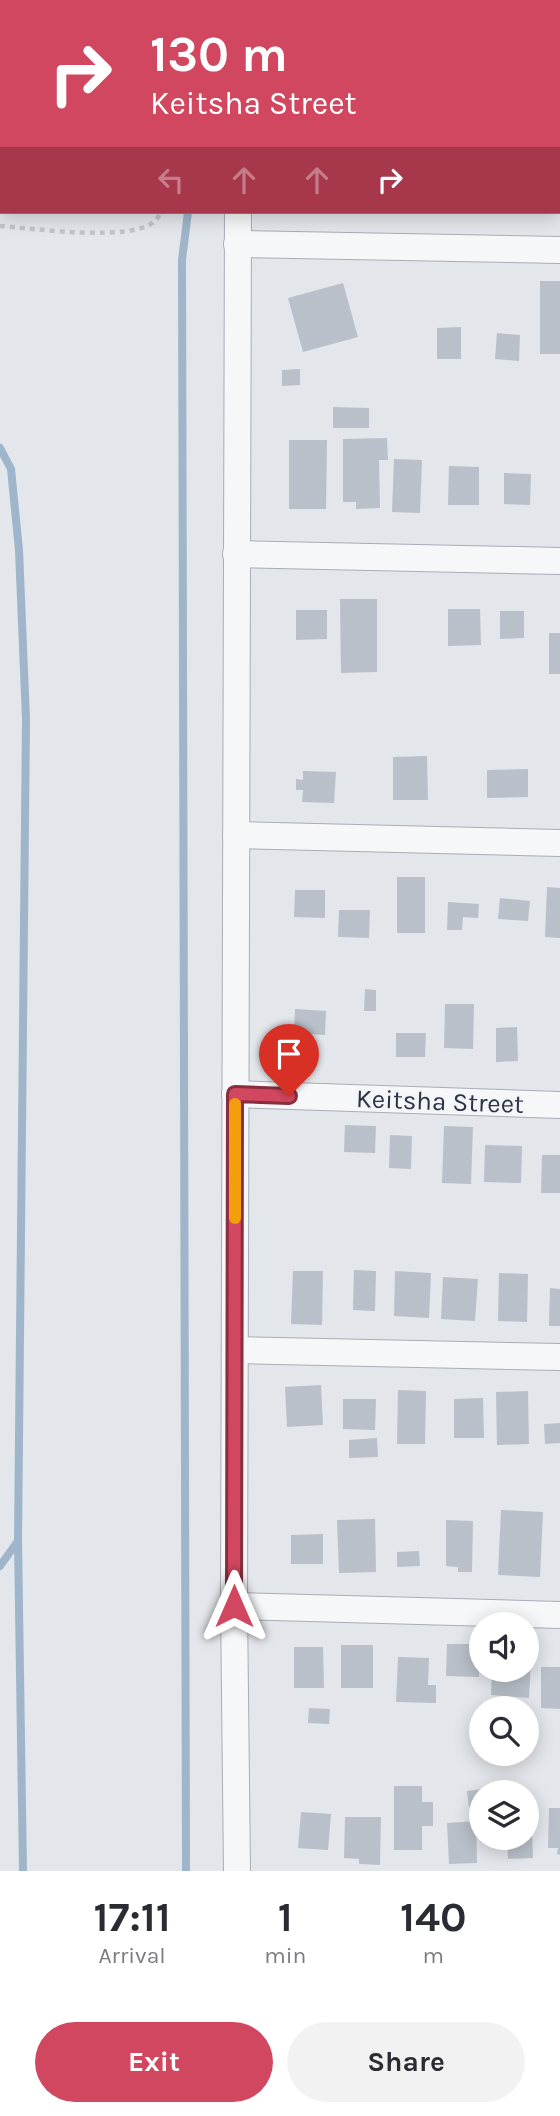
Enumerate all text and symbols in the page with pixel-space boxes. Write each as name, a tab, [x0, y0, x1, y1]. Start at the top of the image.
text: 130 m	[150, 26, 288, 83]
icon: right	[35, 28, 126, 119]
text: Keitsha Street	[150, 85, 357, 122]
icon: left	[152, 161, 190, 199]
icon: ahead	[225, 161, 263, 199]
icon: ahead	[298, 161, 336, 199]
icon: right	[371, 161, 409, 199]
pin	[259, 1024, 319, 1096]
icon: arrive	[270, 1035, 308, 1073]
street label: Keitsha Street	[356, 1083, 525, 1120]
position arrow	[197, 1569, 271, 1643]
map controls	[469, 1612, 539, 1850]
button: sound	[469, 1612, 539, 1682]
button: search	[469, 1696, 539, 1766]
button: layers	[469, 1780, 539, 1850]
text: 17:11	[94, 1892, 171, 1942]
text: 1	[278, 1892, 293, 1942]
text: 140	[400, 1892, 466, 1942]
text: Arrival	[98, 1942, 166, 1969]
text: min	[264, 1942, 306, 1969]
text: m	[422, 1942, 444, 1969]
button: Exit	[35, 2022, 273, 2102]
button: Share	[287, 2022, 525, 2102]

